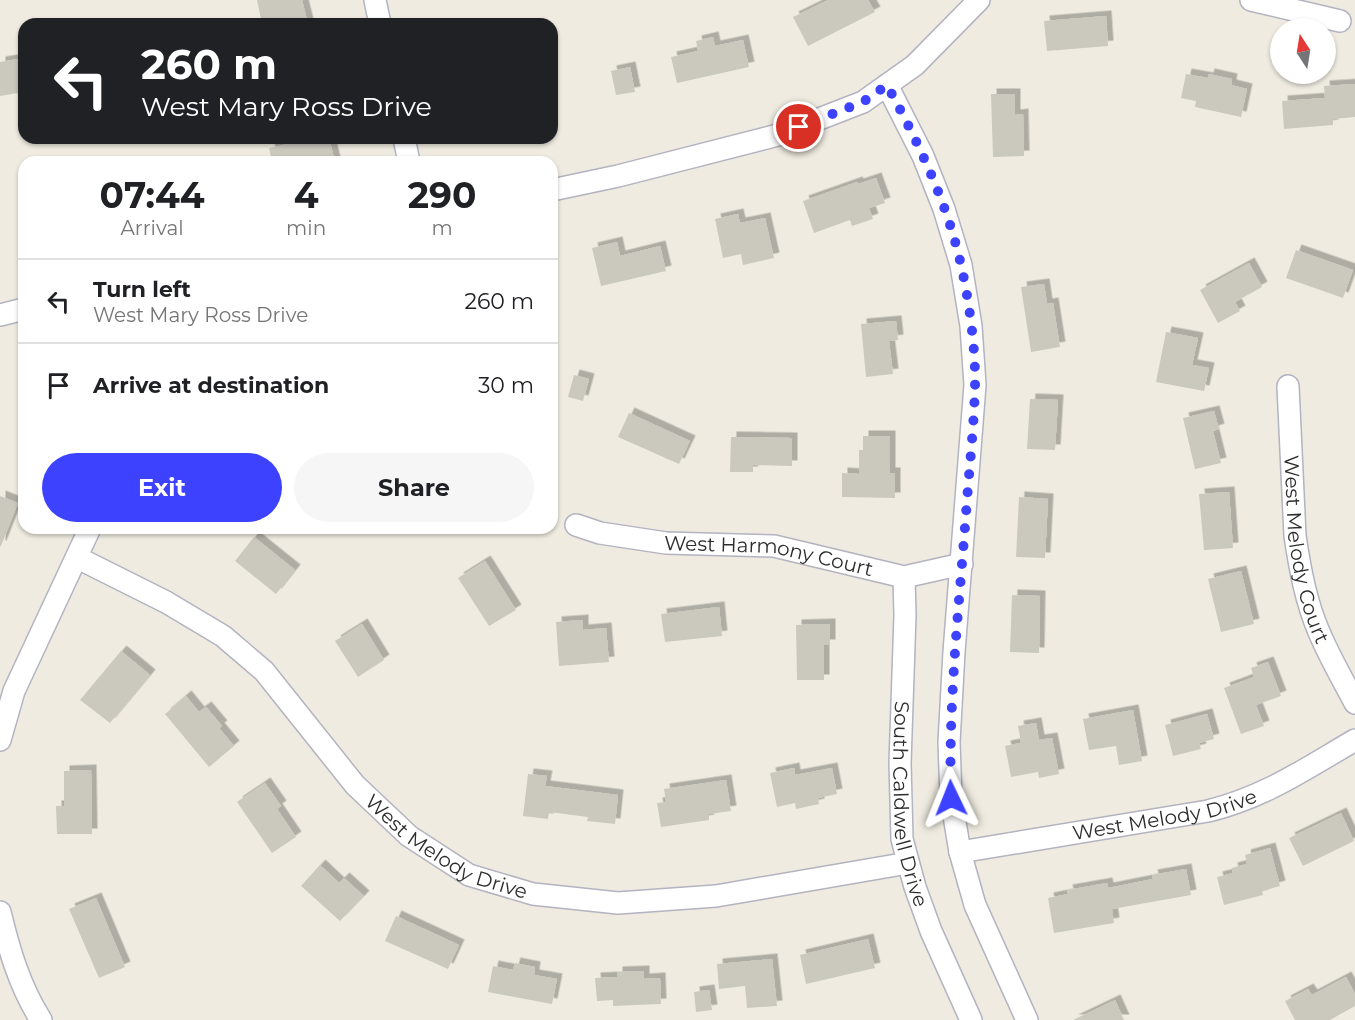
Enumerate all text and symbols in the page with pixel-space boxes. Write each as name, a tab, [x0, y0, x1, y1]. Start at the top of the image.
north arrow	[1270, 18, 1336, 84]
map controls	[1270, 18, 1336, 84]
text: 260 m	[141, 38, 277, 90]
icon: left	[42, 42, 120, 120]
text: West Mary Ross Drive	[141, 90, 432, 123]
pin	[773, 101, 824, 152]
icon: arrive	[782, 110, 815, 143]
text: 07:44	[100, 173, 205, 217]
text: 4	[294, 173, 319, 217]
text: 290	[408, 173, 476, 217]
text: Arrival	[121, 216, 184, 240]
text: min	[286, 216, 326, 240]
text: m	[431, 216, 453, 240]
text: Turn left	[93, 276, 191, 303]
icon: left	[42, 285, 75, 318]
text: 260 m	[464, 288, 534, 315]
text: West Mary Ross Drive	[93, 303, 308, 327]
icon: arrive	[42, 369, 75, 402]
text: Arrive at destination	[93, 372, 329, 399]
text: 30 m	[478, 372, 534, 399]
button: Exit	[42, 453, 282, 522]
button: Share	[294, 453, 534, 522]
street label: West Melody Court	[1279, 455, 1334, 647]
street label: West Harmony Court	[664, 531, 876, 581]
street label: South Caldwell Drive	[888, 701, 933, 910]
position arrow	[919, 766, 983, 830]
street label: West Melody Drive	[1071, 784, 1260, 845]
street label: West Melody Drive	[360, 789, 530, 904]

